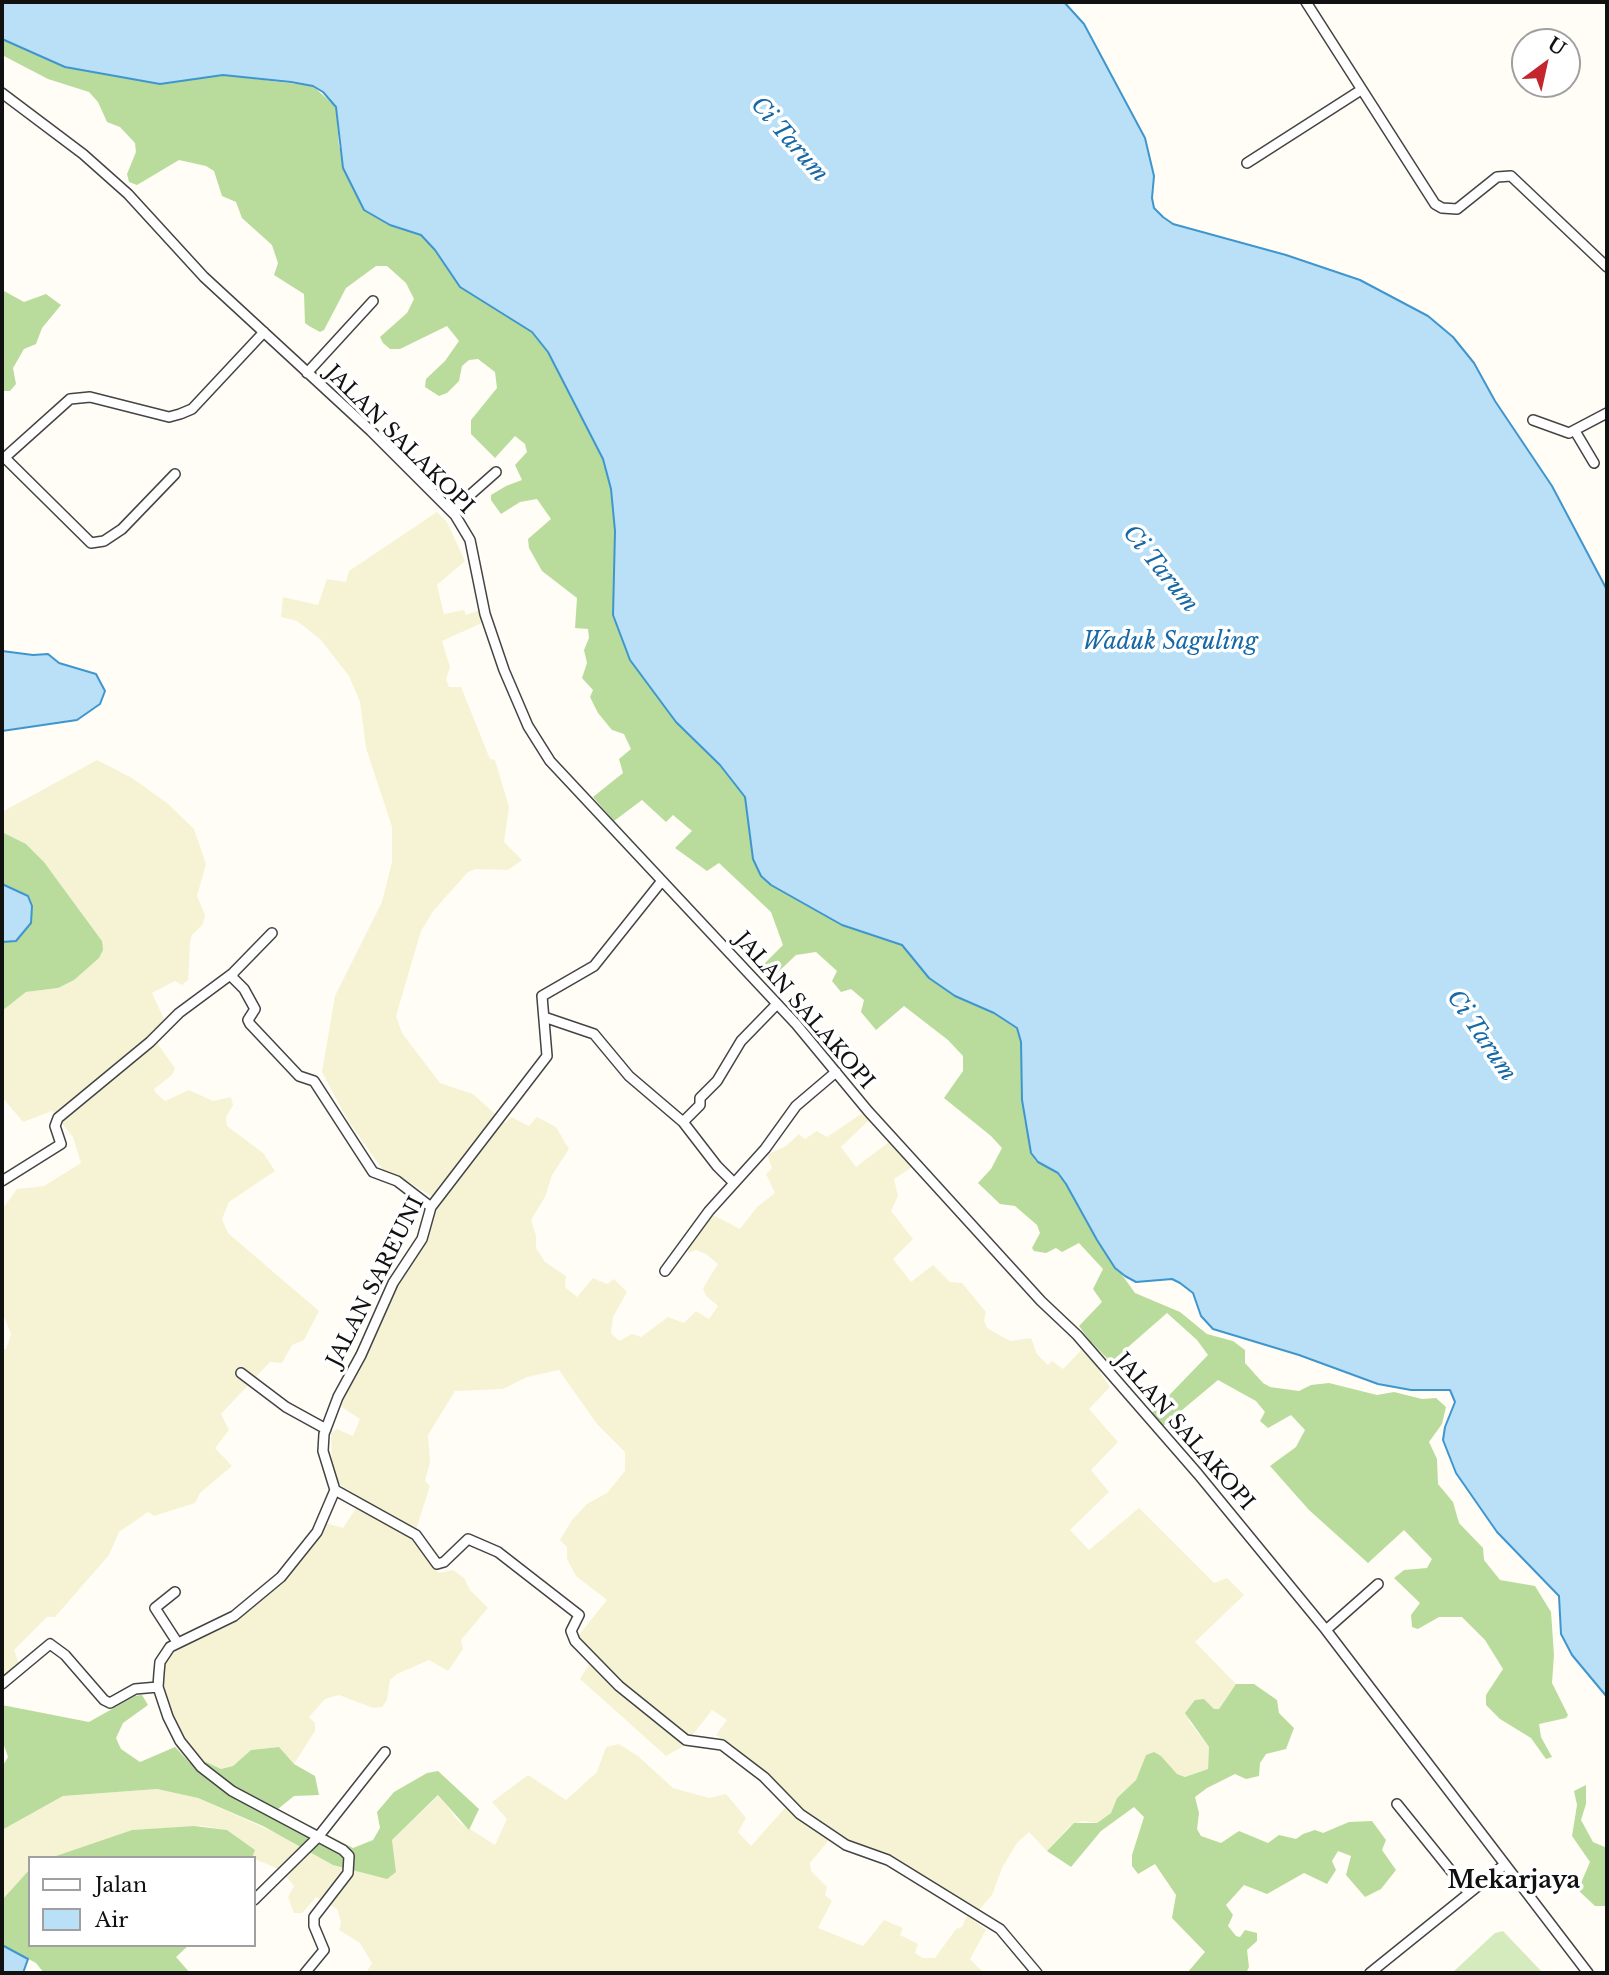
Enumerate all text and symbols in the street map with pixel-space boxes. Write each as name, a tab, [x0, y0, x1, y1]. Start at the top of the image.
north arrow	[1511, 28, 1581, 98]
text: U	[1543, 32, 1570, 61]
water label: Ci Tarum	[744, 92, 834, 188]
street label: JALAN SALAKOPI	[319, 360, 479, 520]
water label: Ci Tarum	[1117, 520, 1203, 618]
water label: Waduk Saguling	[1082, 629, 1258, 657]
street label: JALAN SALAKOPI	[729, 927, 879, 1095]
water label: Ci Tarum	[1441, 985, 1521, 1087]
street label: JALAN SAREUNI	[322, 1193, 430, 1371]
street label: JALAN SALAKOPI	[1109, 1348, 1259, 1516]
legend	[28, 1856, 256, 1947]
district label: Mekarjaya	[1448, 1867, 1580, 1895]
text: Jalan	[95, 1872, 147, 1898]
text: Air	[95, 1907, 128, 1933]

